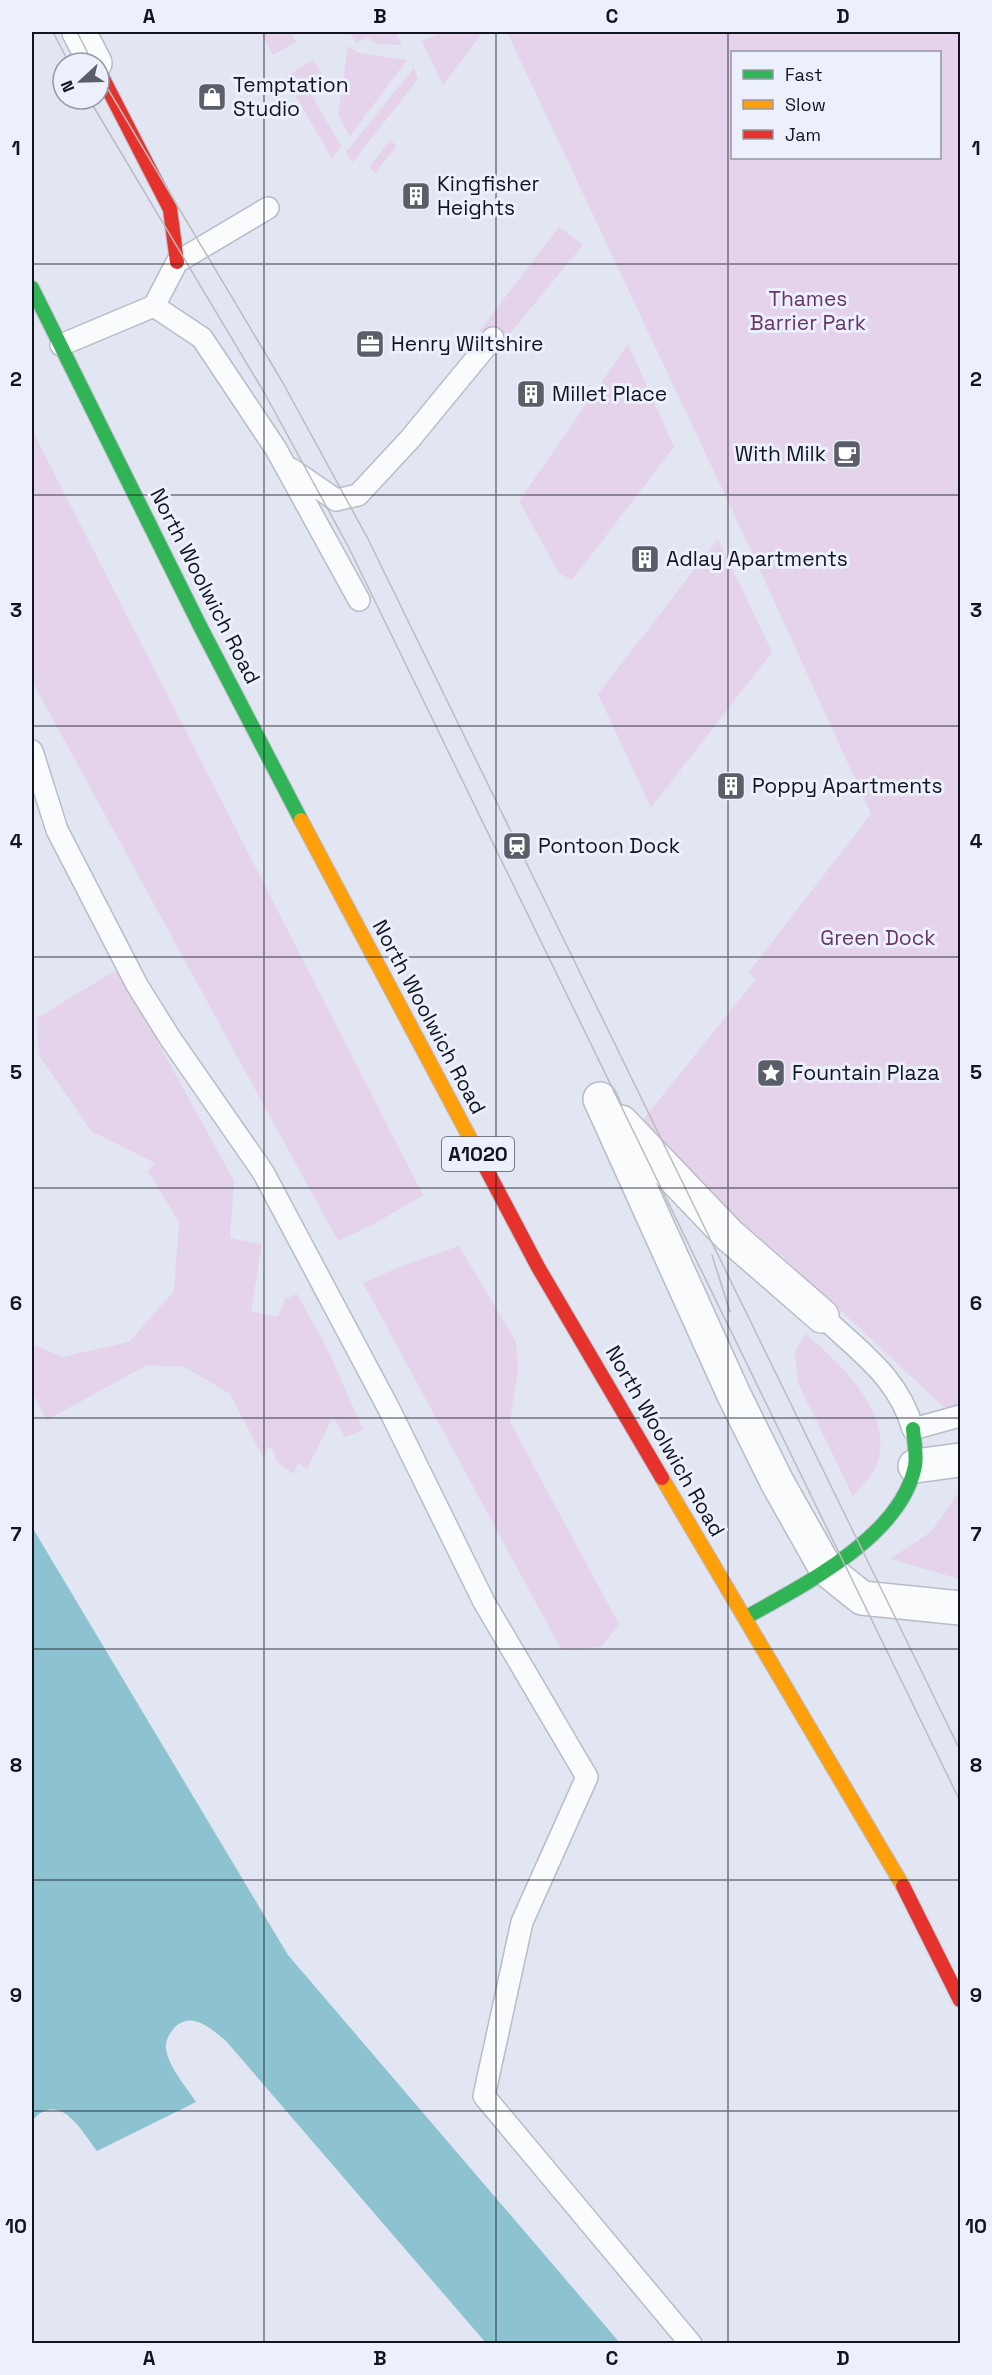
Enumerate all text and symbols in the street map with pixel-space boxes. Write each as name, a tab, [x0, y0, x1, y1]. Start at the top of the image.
text: A	[143, 3, 156, 29]
text: B	[373, 3, 387, 29]
text: C	[606, 3, 619, 29]
text: D	[836, 3, 850, 29]
north arrow	[51, 51, 111, 111]
legend	[731, 51, 941, 159]
text: Fast	[785, 63, 822, 86]
place label: Temptation Studio	[233, 71, 349, 122]
text: N	[56, 78, 79, 95]
shop icon: Temptation Studio	[196, 81, 228, 113]
text: Slow	[785, 93, 826, 116]
text: Jam	[785, 123, 821, 146]
text: 1	[11, 135, 21, 161]
text: 1	[971, 135, 981, 161]
place label: Kingfisher Heights	[437, 170, 540, 221]
building icon: Kingfisher Heights	[400, 180, 432, 212]
park label: Thames Barrier Park	[750, 285, 866, 336]
office icon: Henry Wiltshire	[354, 328, 386, 360]
place label: Henry Wiltshire	[391, 330, 543, 357]
text: 2	[10, 366, 22, 392]
text: 2	[970, 366, 982, 392]
building icon: Millet Place	[515, 378, 547, 410]
place label: Millet Place	[552, 380, 667, 407]
cafe icon: With Milk	[831, 438, 863, 470]
place label: With Milk	[735, 440, 826, 467]
street label: North Woolwich Road	[144, 483, 267, 688]
building icon: Adlay Apartments	[629, 543, 661, 575]
place label: Adlay Apartments	[666, 545, 848, 572]
text: 3	[10, 597, 22, 623]
text: 3	[970, 597, 982, 623]
building icon: Poppy Apartments	[715, 770, 747, 802]
place label: Poppy Apartments	[752, 772, 942, 799]
text: 4	[10, 828, 23, 854]
text: 4	[970, 828, 983, 854]
station icon: Pontoon Dock	[501, 830, 533, 862]
place label: Pontoon Dock	[538, 832, 680, 859]
street label: North Woolwich Road	[367, 915, 492, 1119]
park label: Green Dock	[820, 924, 936, 951]
place icon: Fountain Plaza	[755, 1057, 787, 1089]
text: 5	[10, 1059, 22, 1085]
place label: Fountain Plaza	[792, 1059, 940, 1086]
text: 5	[970, 1059, 982, 1085]
road number: A1020	[442, 1137, 514, 1171]
text: 6	[10, 1290, 22, 1316]
text: 6	[970, 1290, 982, 1316]
street label: North Woolwich Road	[600, 1340, 731, 1541]
text: 7	[10, 1521, 22, 1547]
text: 7	[970, 1521, 982, 1547]
text: 8	[10, 1752, 22, 1778]
text: 8	[970, 1752, 982, 1778]
text: 9	[10, 1982, 22, 2008]
text: 9	[970, 1982, 982, 2008]
text: 10	[5, 2213, 27, 2239]
text: 10	[965, 2213, 987, 2239]
text: A	[143, 2345, 156, 2371]
text: B	[373, 2345, 387, 2371]
text: C	[606, 2345, 619, 2371]
text: D	[836, 2345, 850, 2371]

